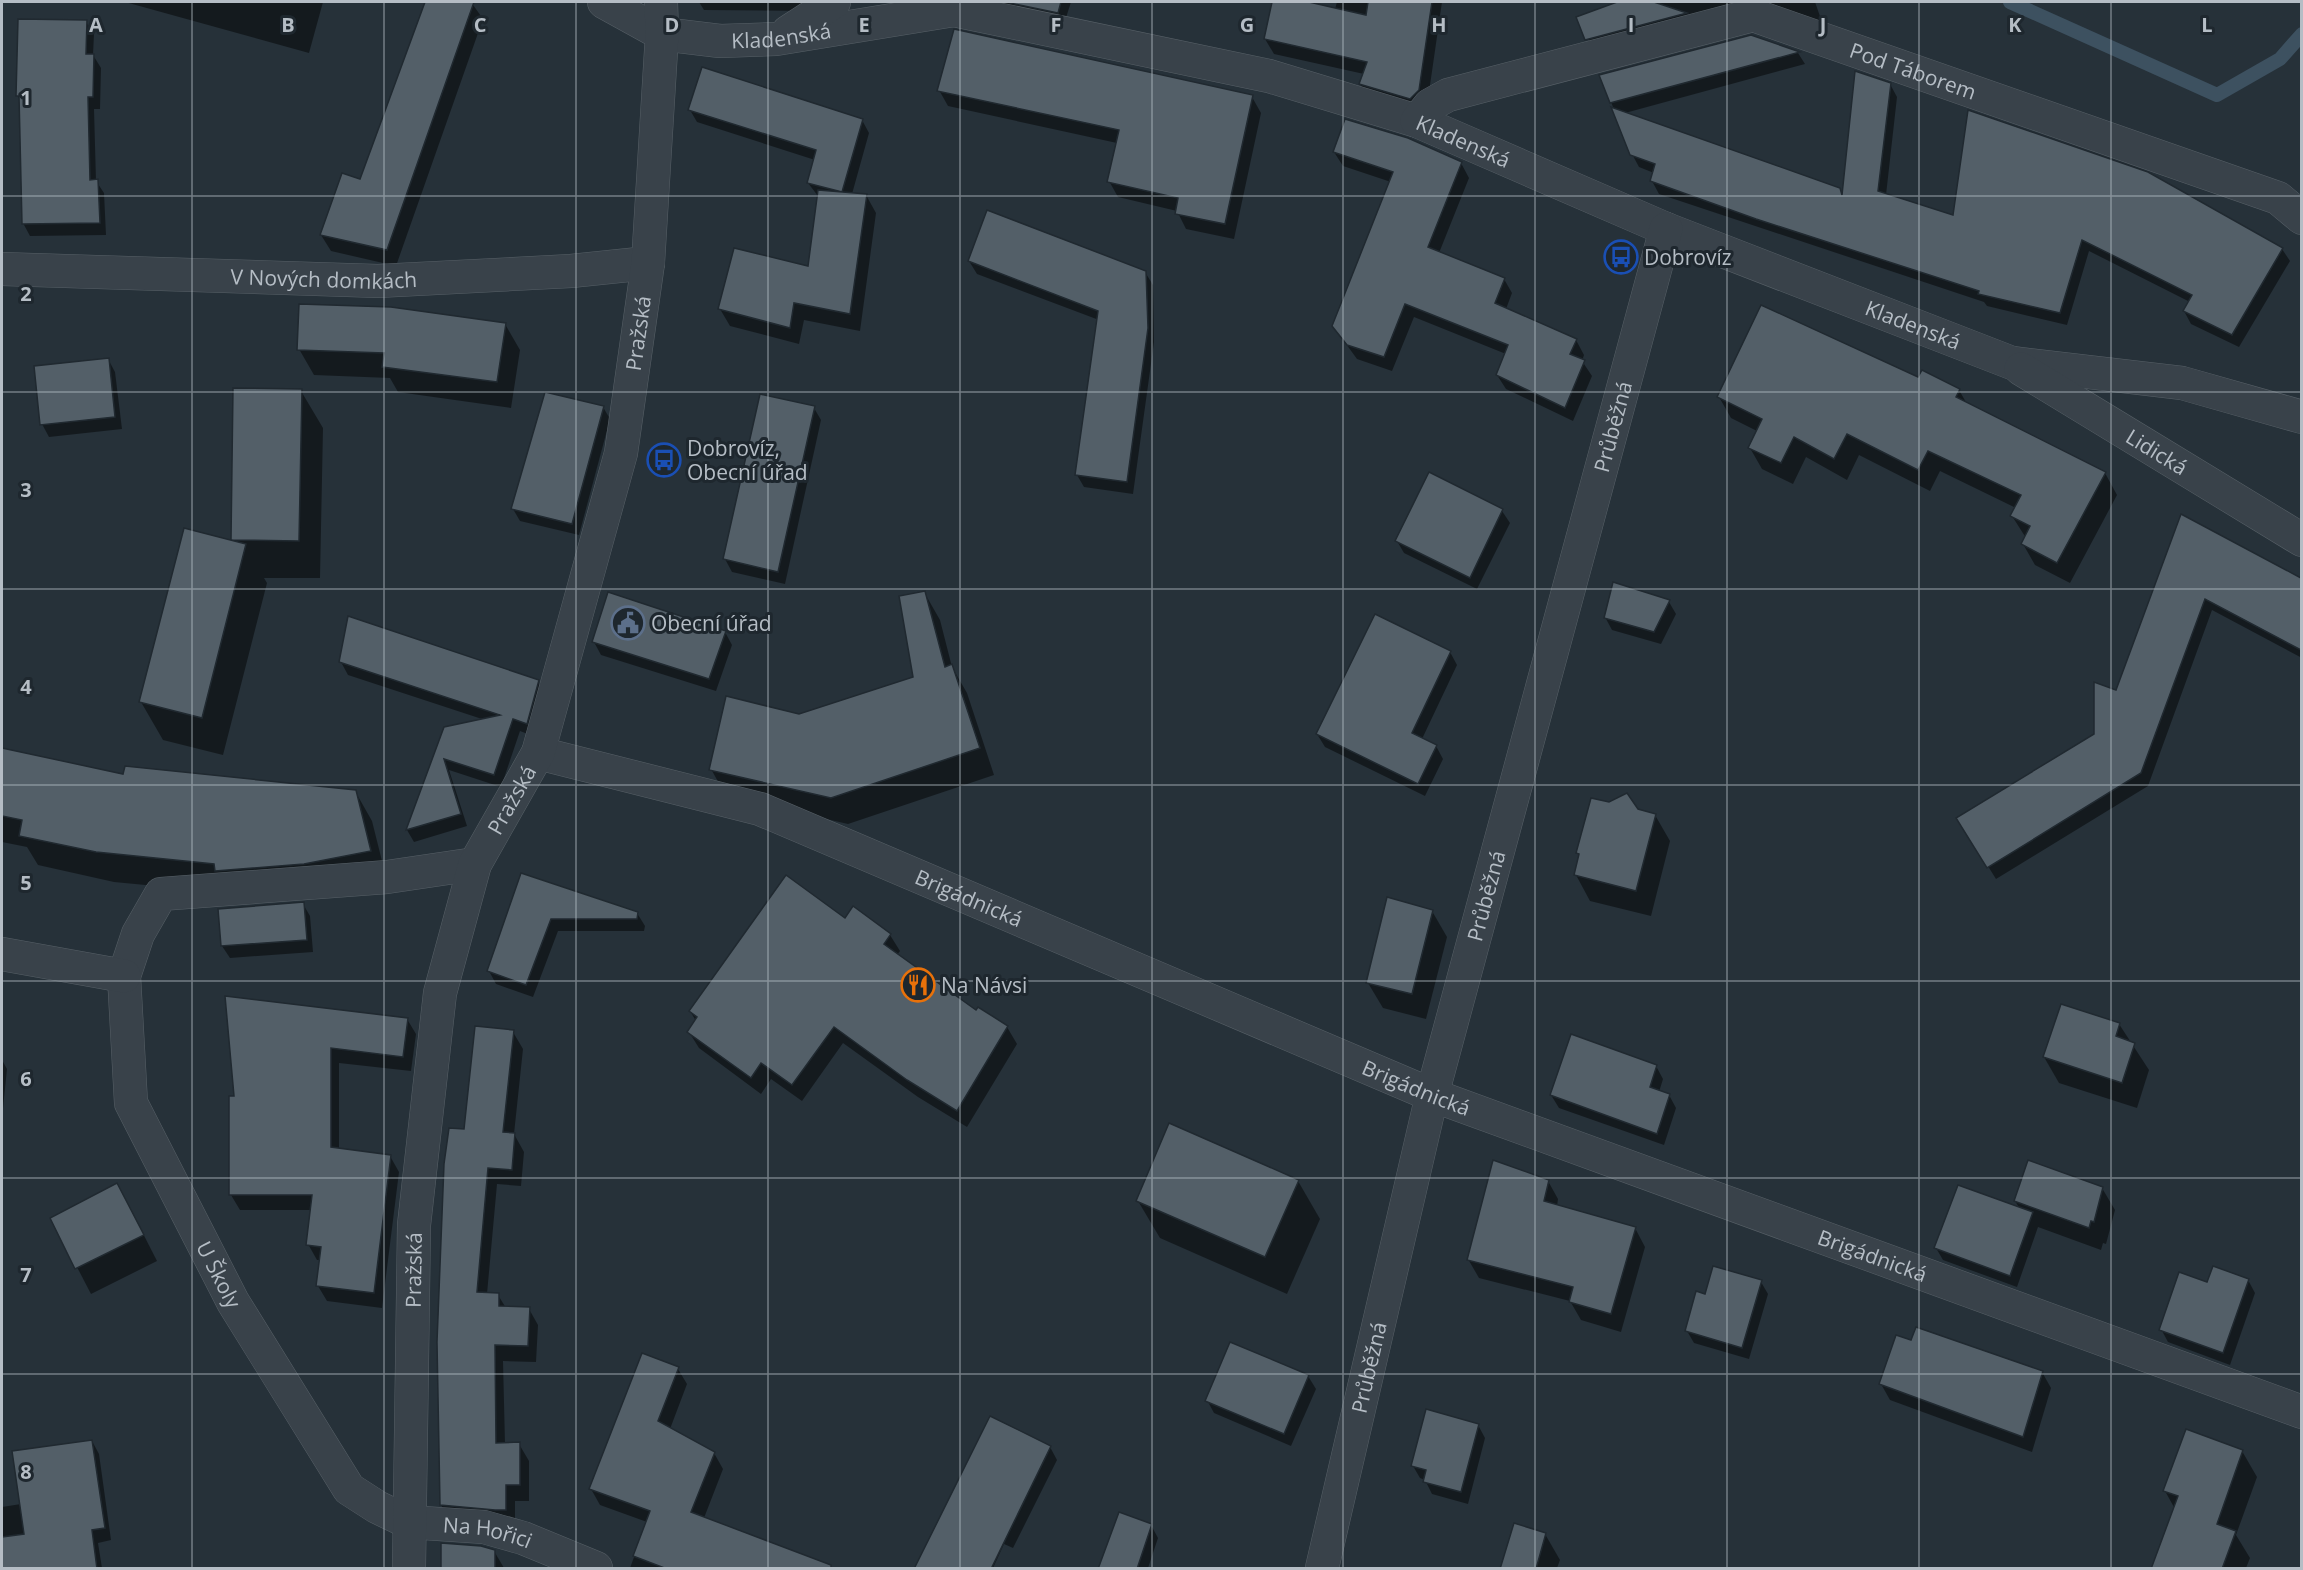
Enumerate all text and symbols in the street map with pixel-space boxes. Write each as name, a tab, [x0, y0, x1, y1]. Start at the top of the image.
text: A	[89, 11, 103, 38]
text: B	[281, 11, 295, 38]
text: C	[474, 11, 487, 38]
text: D	[665, 11, 679, 38]
text: E	[858, 11, 870, 38]
text: F	[1051, 11, 1061, 38]
text: G	[1240, 11, 1254, 38]
text: H	[1431, 11, 1447, 38]
text: I	[1628, 11, 1634, 38]
text: J	[1818, 11, 1826, 38]
text: K	[2008, 11, 2022, 38]
text: L	[2201, 11, 2213, 38]
street label: Kladenská	[731, 16, 833, 55]
street label: Pod Táborem	[1846, 36, 1980, 106]
text: 1	[20, 84, 32, 111]
street label: Kladenská	[1412, 108, 1515, 174]
bus stop icon: Dobrovíz	[1603, 239, 1639, 275]
place label: Dobrovíz	[1644, 243, 1732, 271]
street label: V Nových domkách	[230, 262, 418, 295]
text: 2	[20, 280, 32, 307]
street label: Pražská	[619, 294, 657, 373]
street label: Kladenská	[1861, 294, 1965, 356]
street label: Průběžná	[1587, 378, 1638, 475]
street label: Lidická	[2121, 422, 2193, 481]
place label: Dobrovíz, Obecní úřad	[687, 434, 808, 486]
bus stop icon: Dobrovíz, Obecní úřad	[646, 442, 682, 478]
text: 3	[20, 476, 32, 503]
public building icon: Obecní úřad	[610, 605, 646, 641]
place label: Obecní úřad	[651, 609, 772, 637]
text: 4	[20, 673, 32, 700]
street label: Pražská	[481, 760, 542, 840]
street label: Průběžná	[1460, 847, 1512, 944]
street label: Brigádnická	[911, 863, 1027, 933]
text: 5	[20, 869, 32, 896]
restaurant icon: Na Návsi	[900, 967, 936, 1003]
place label: Na Návsi	[941, 971, 1027, 999]
street label: Brigádnická	[1358, 1053, 1474, 1122]
text: 6	[20, 1065, 32, 1092]
street label: Brigádnická	[1814, 1223, 1931, 1288]
street label: Pražská	[399, 1232, 428, 1308]
street label: U Školy	[190, 1236, 248, 1313]
text: 7	[20, 1261, 32, 1288]
street label: Průběžná	[1344, 1319, 1393, 1416]
text: 8	[20, 1458, 32, 1485]
street label: Na Hořici	[442, 1510, 537, 1554]

